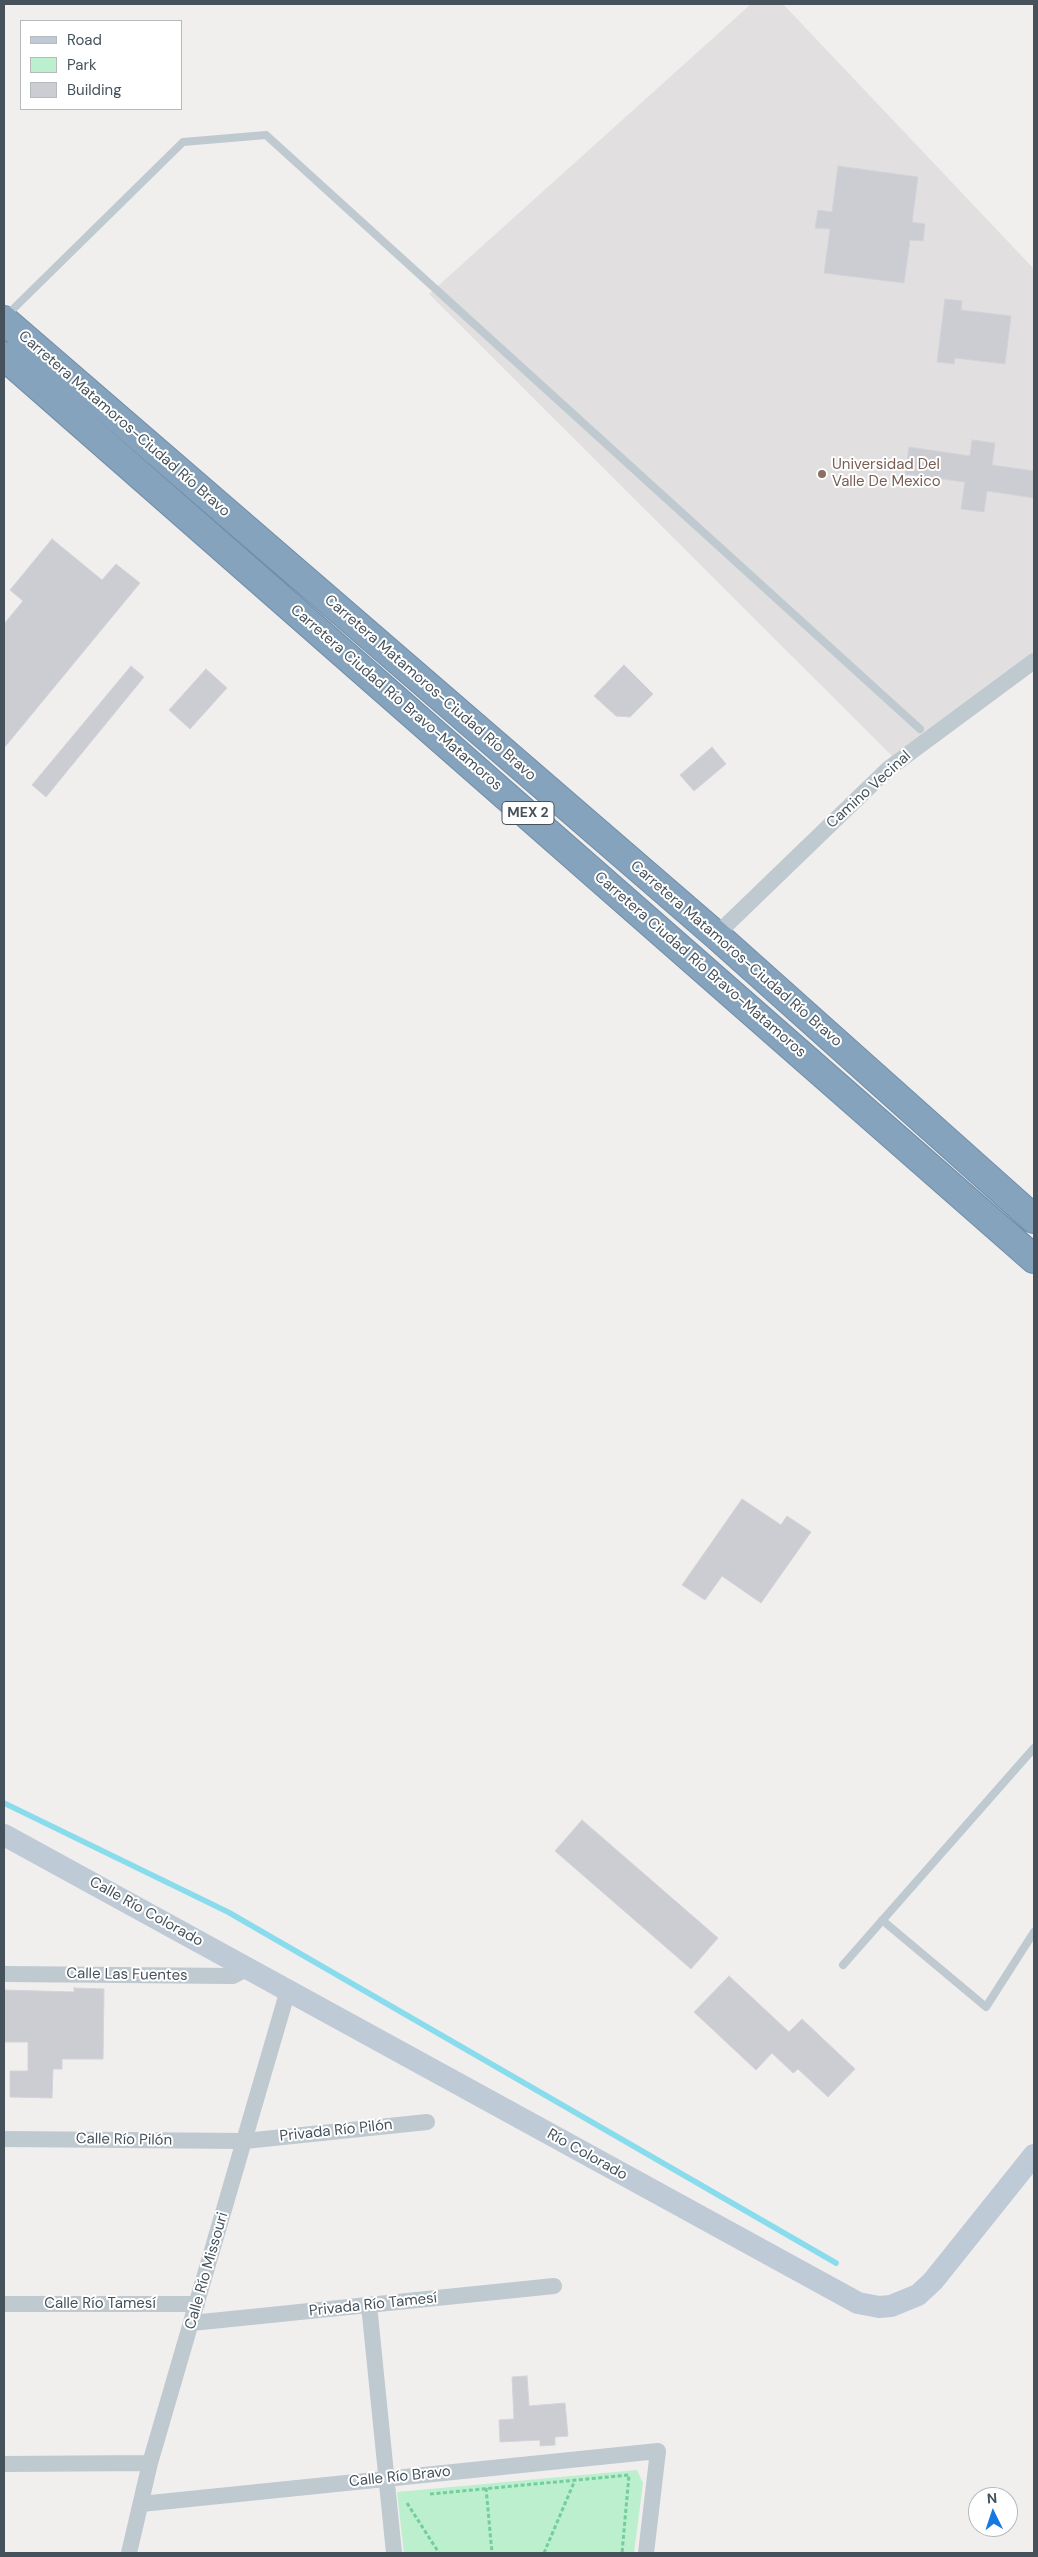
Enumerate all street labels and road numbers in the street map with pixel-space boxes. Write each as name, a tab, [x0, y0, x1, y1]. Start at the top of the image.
street label: Carretera Matamoros-Ciudad Río Bravo	[15, 327, 233, 521]
street label: Carretera Matamoros-Ciudad Río Bravo	[321, 591, 539, 785]
street label: Carretera Ciudad Río Bravo-Matamoros	[287, 601, 505, 795]
street label: Camino Vecinal	[823, 747, 915, 833]
road number: MEX 2	[502, 801, 554, 824]
street label: Carretera Matamoros-Ciudad Río Bravo	[627, 857, 845, 1051]
street label: Carretera Ciudad Río Bravo-Matamoros	[591, 868, 809, 1062]
street label: Calle Río Colorado	[86, 1873, 206, 1951]
street label: Calle Las Fuentes	[66, 1965, 188, 1985]
street label: Privada Río Pilón	[279, 2116, 393, 2146]
street label: Río Colorado	[544, 2126, 630, 2184]
street label: Calle Río Pilón	[76, 2130, 172, 2150]
street label: Calle Río Missouri	[182, 2210, 232, 2332]
street label: Privada Río Tamesí	[308, 2289, 438, 2321]
street label: Calle Río Tamesí	[44, 2295, 156, 2313]
street label: Calle Río Bravo	[348, 2463, 452, 2491]

